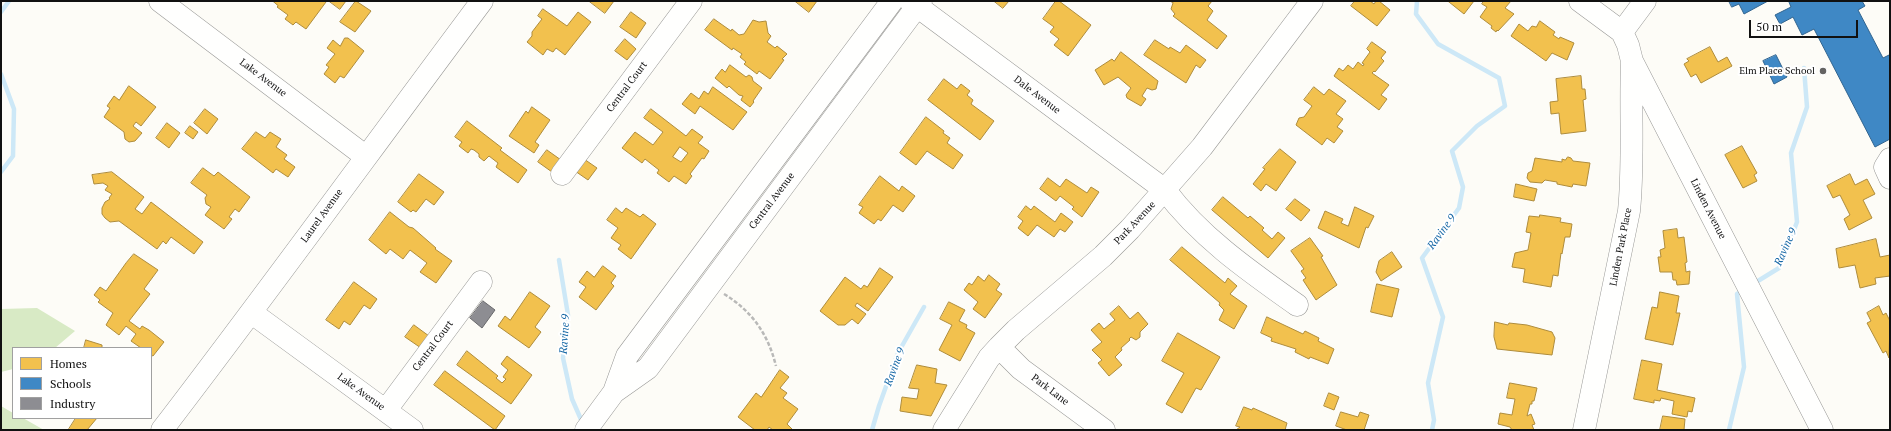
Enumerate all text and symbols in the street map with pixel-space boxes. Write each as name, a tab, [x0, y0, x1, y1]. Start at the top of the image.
scale bar	[1751, 12, 1860, 38]
text: 50 m	[1756, 19, 1782, 34]
street label: Lake Avenue	[237, 56, 289, 100]
street label: Central Court	[604, 59, 650, 115]
place label: Elm Place School	[1739, 65, 1815, 77]
marker: Elm Place School	[1818, 66, 1828, 76]
street label: Dale Avenue	[1011, 74, 1063, 116]
street label: Central Avenue	[747, 170, 797, 232]
street label: Linden Avenue	[1688, 177, 1728, 241]
street label: Laurel Avenue	[299, 187, 345, 245]
street label: Park Avenue	[1112, 199, 1158, 247]
street label: Linden Park Place	[1608, 207, 1634, 287]
water label: Ravine 9	[1425, 212, 1459, 252]
water label: Ravine 9	[1772, 226, 1800, 268]
water label: Ravine 9	[557, 314, 573, 354]
street label: Central Court	[410, 318, 456, 374]
water label: Ravine 9	[882, 346, 908, 388]
legend	[12, 347, 152, 419]
text: Homes	[50, 356, 87, 371]
street label: Lake Avenue	[335, 371, 387, 413]
street label: Park Lane	[1029, 372, 1071, 408]
text: Schools	[50, 376, 91, 391]
text: Industry	[50, 396, 95, 411]

